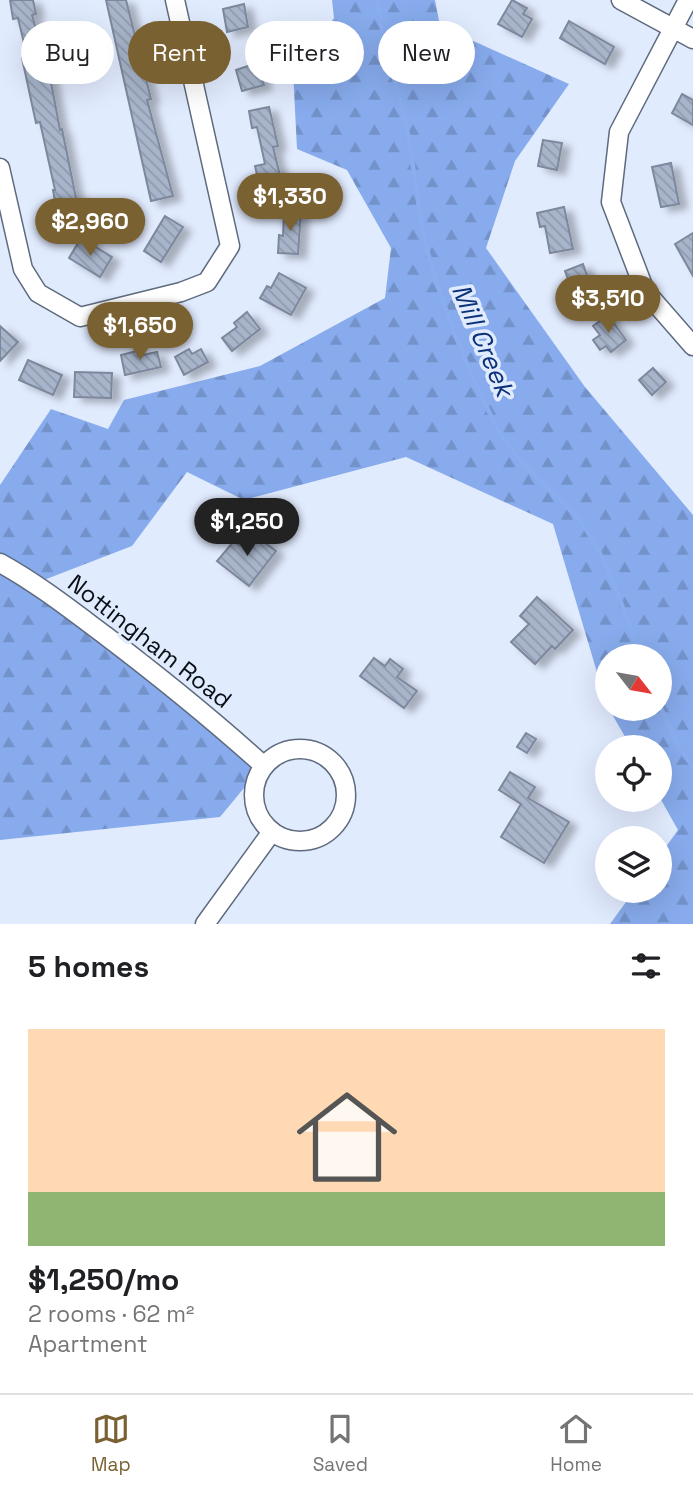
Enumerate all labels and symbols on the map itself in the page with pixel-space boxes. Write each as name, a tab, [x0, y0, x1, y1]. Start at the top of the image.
pin: $1,330	[233, 174, 347, 233]
pin: $2,960	[33, 198, 147, 258]
pin: $3,510	[551, 276, 665, 335]
water label: Mill Creek	[444, 279, 523, 404]
pin: $1,650	[83, 302, 197, 362]
pin: $1,250	[190, 498, 304, 558]
street label: Nottingham Road	[62, 567, 238, 715]
north arrow	[595, 644, 672, 721]

